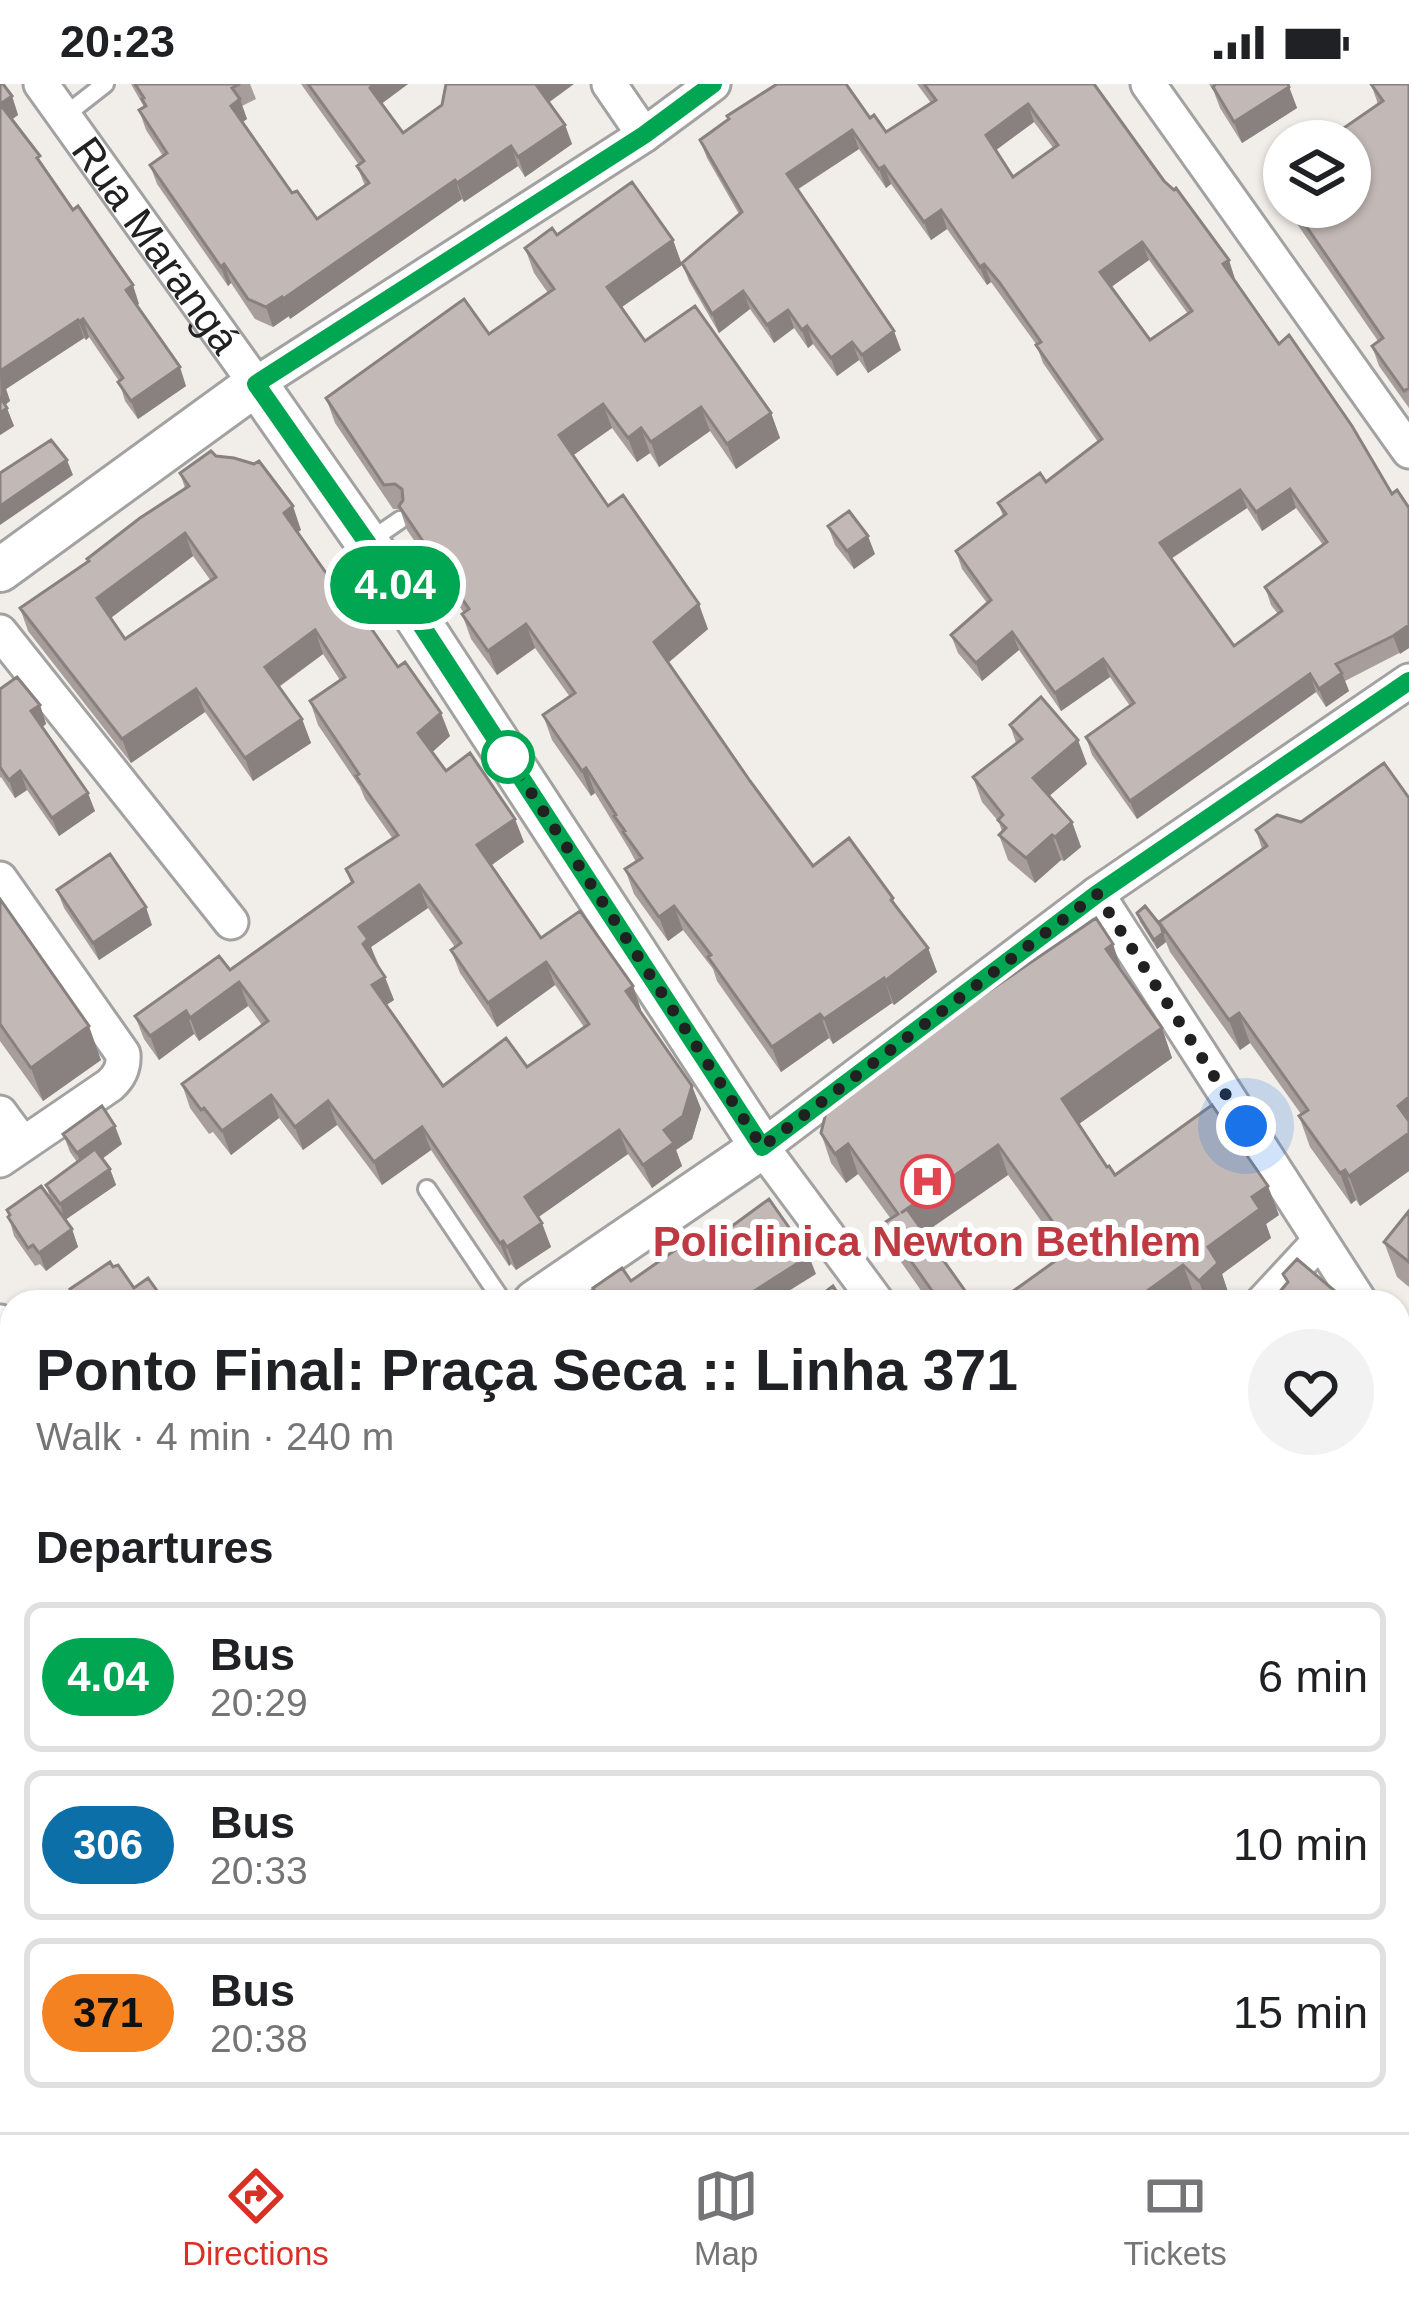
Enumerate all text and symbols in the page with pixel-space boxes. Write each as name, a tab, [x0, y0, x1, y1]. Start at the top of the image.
text: 20:23	[60, 16, 175, 67]
map controls	[1263, 120, 1371, 228]
button: layers	[1263, 120, 1371, 228]
street label: Rua Marangá	[63, 128, 250, 363]
line badge: 4.04	[311, 546, 479, 624]
text: 4.04	[354, 561, 436, 608]
unlabelled marker	[483, 732, 533, 782]
your location	[1216, 1096, 1276, 1156]
hospital icon: Policlinica Newton Bethlem	[899, 1154, 955, 1210]
place label: Policlinica Newton Bethlem	[653, 1218, 1201, 1265]
button: heart	[1248, 1329, 1374, 1455]
text: Ponto Final: Praça Seca :: Linha 371	[36, 1338, 1018, 1402]
text: Walk · 4 min · 240 m	[36, 1415, 394, 1458]
text: Departures	[36, 1522, 274, 1573]
text: Bus	[210, 1629, 295, 1680]
text: 6 min	[1258, 1651, 1368, 1702]
text: 4.04	[67, 1653, 149, 1700]
text: 20:29	[210, 1681, 308, 1724]
text: Bus	[210, 1797, 295, 1848]
text: 10 min	[1233, 1819, 1368, 1870]
text: 306	[73, 1821, 143, 1868]
text: 20:33	[210, 1849, 308, 1892]
text: Bus	[210, 1965, 295, 2016]
text: 15 min	[1233, 1987, 1368, 2038]
text: 371	[73, 1989, 143, 2036]
text: 20:38	[210, 2017, 308, 2060]
tab: Directions	[182, 2163, 329, 2273]
tab: Map	[693, 2163, 759, 2273]
tab: Tickets	[1124, 2163, 1227, 2273]

